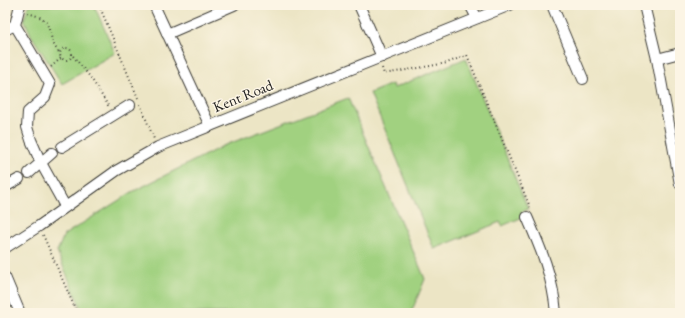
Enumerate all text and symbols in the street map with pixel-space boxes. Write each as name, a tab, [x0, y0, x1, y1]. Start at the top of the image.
street label: Kent Road	[210, 75, 276, 116]

